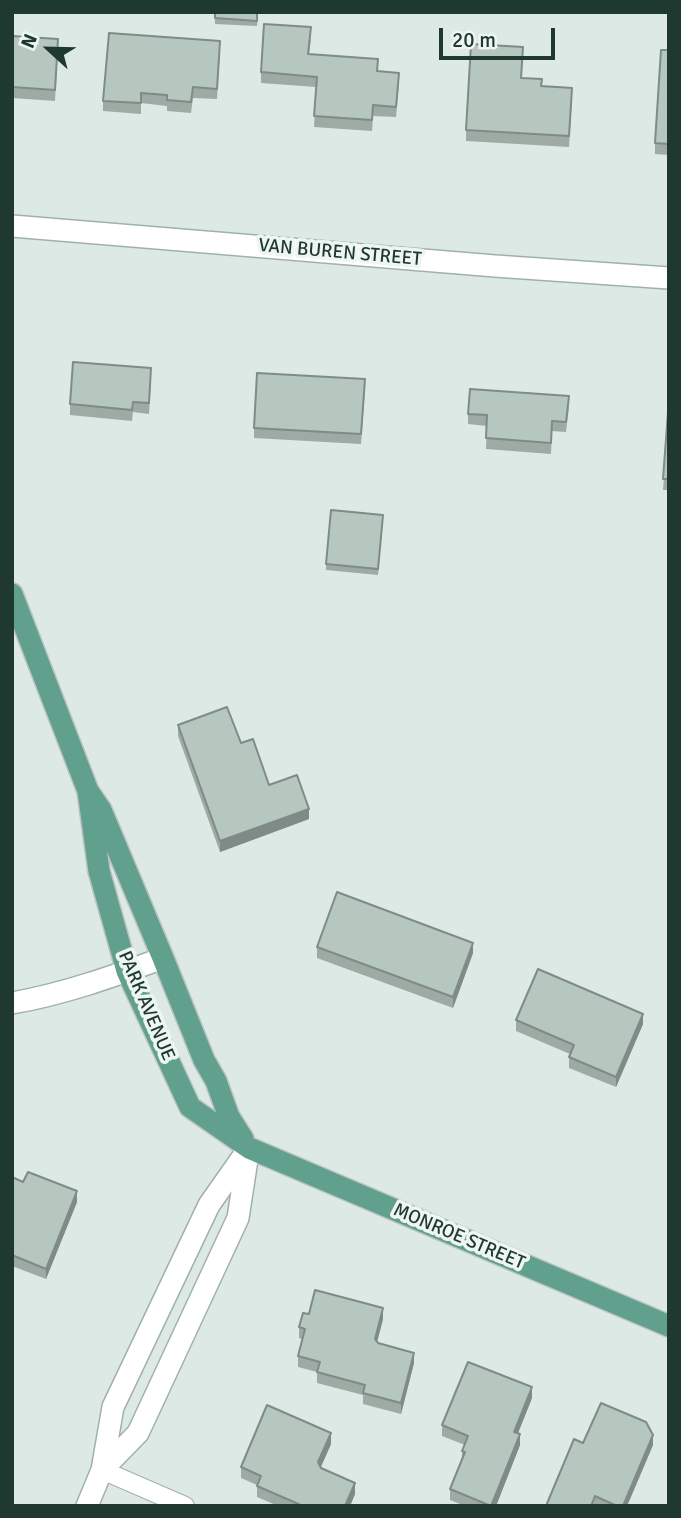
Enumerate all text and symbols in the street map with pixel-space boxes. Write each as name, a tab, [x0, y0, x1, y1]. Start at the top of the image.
north arrow	[14, 14, 84, 84]
scale bar	[443, 14, 558, 58]
text: 20 m	[452, 27, 496, 53]
text: N	[16, 31, 43, 52]
street label: VAN BUREN STREET	[257, 235, 423, 271]
street label: PARK AVENUE	[113, 948, 179, 1064]
street label: MONROE STREET	[390, 1199, 528, 1275]

